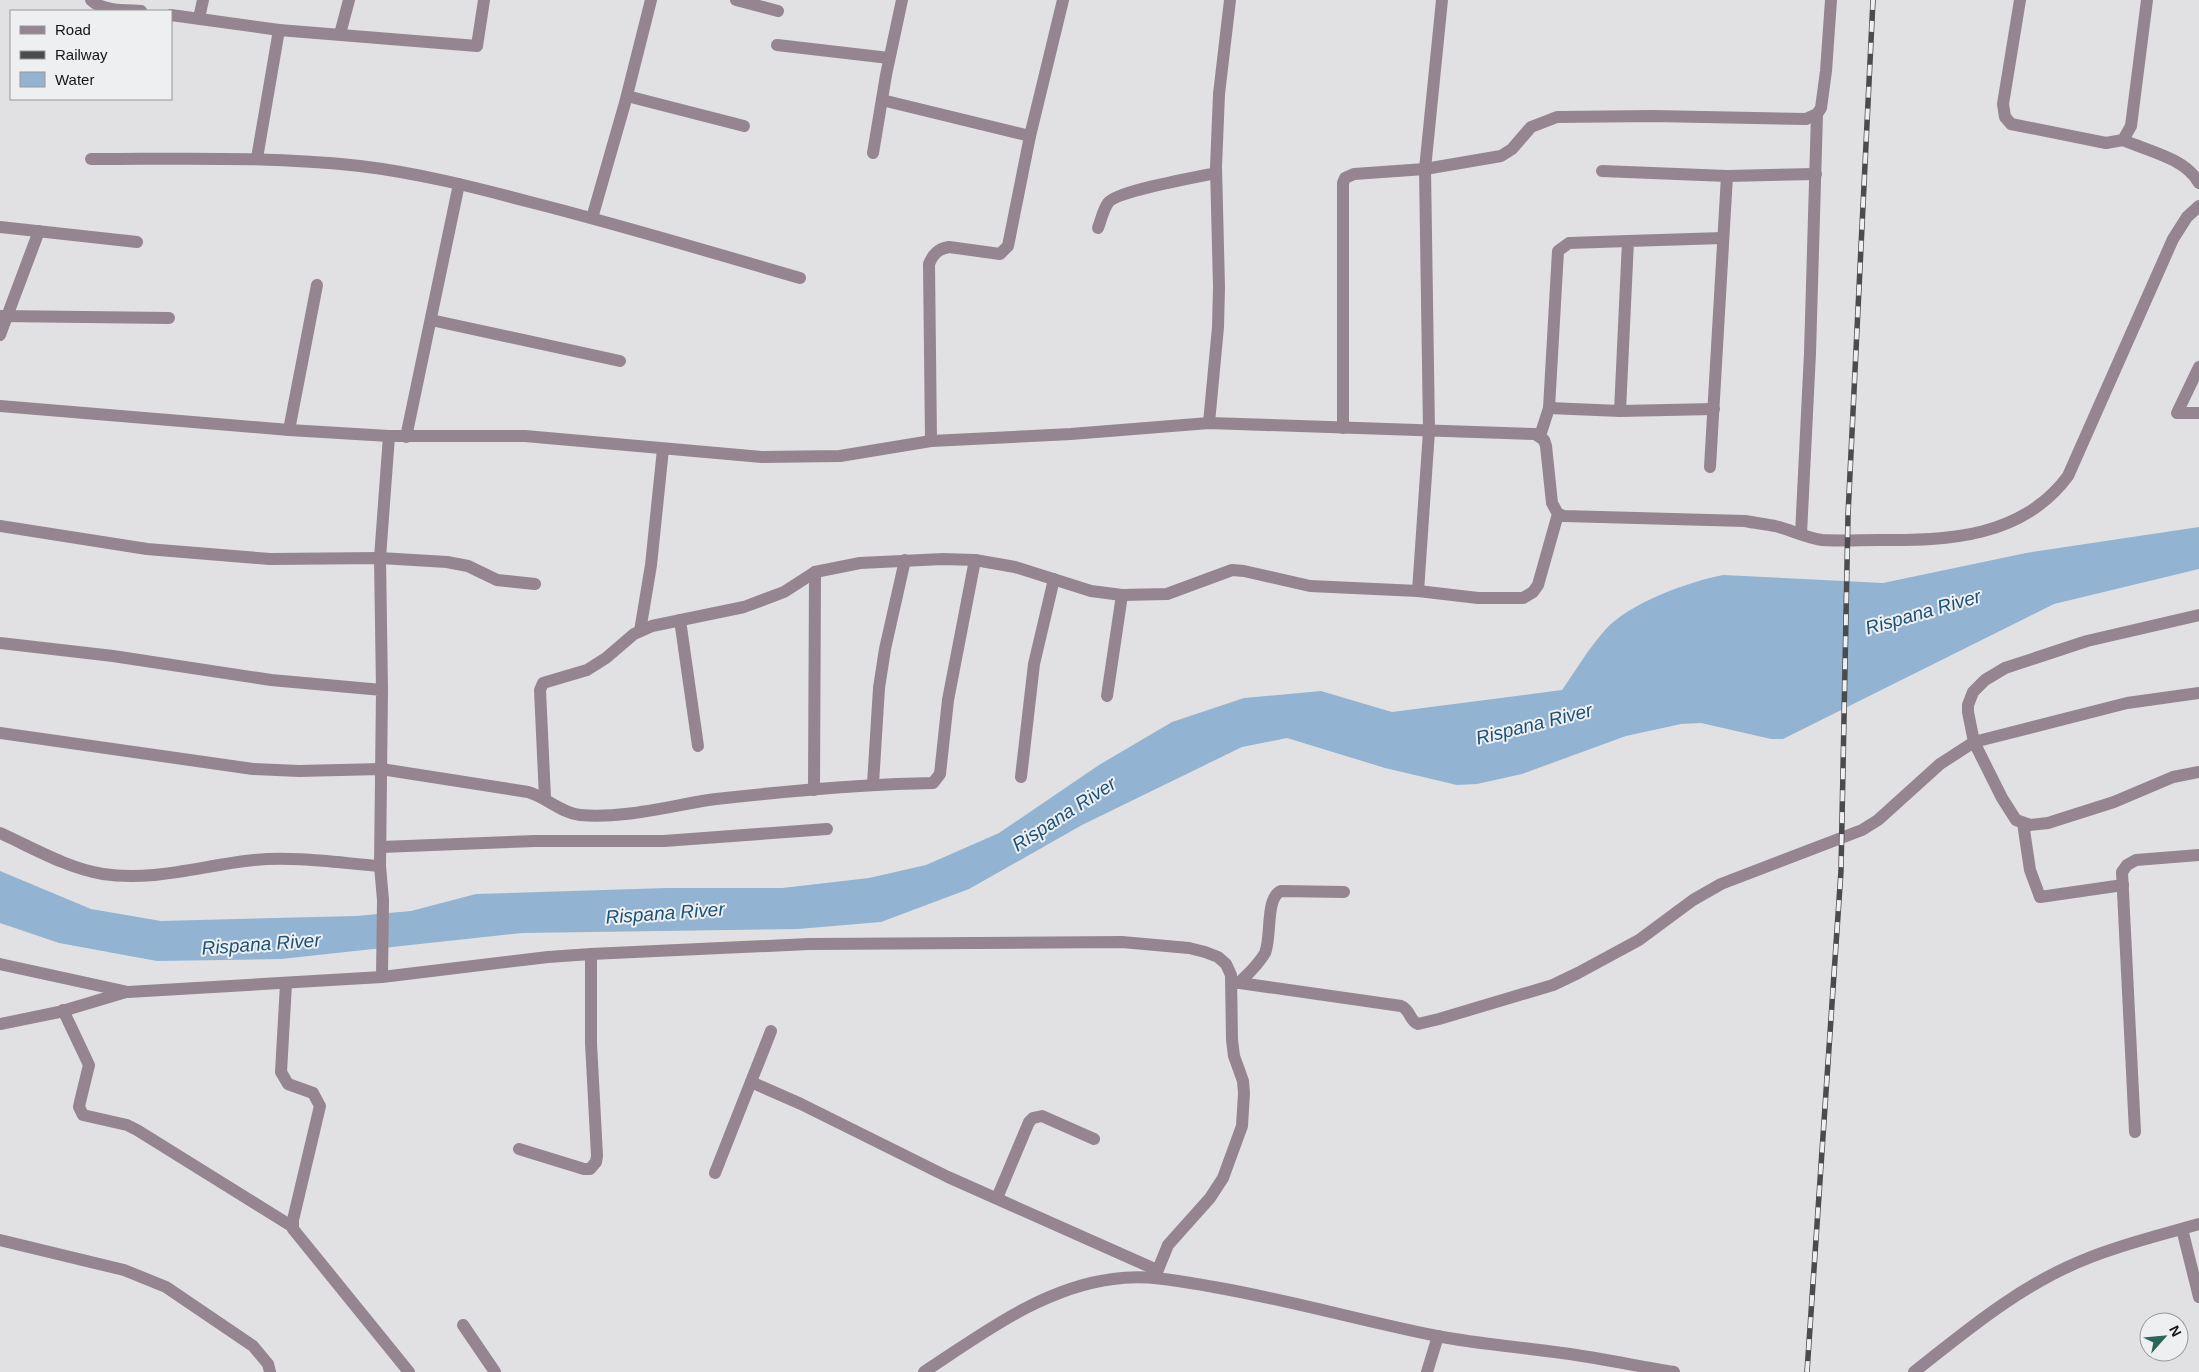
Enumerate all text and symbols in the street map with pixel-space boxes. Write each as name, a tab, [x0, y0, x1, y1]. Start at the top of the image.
legend	[10, 10, 172, 100]
text: Road	[55, 21, 91, 38]
text: Railway	[55, 46, 108, 63]
text: Water	[55, 71, 94, 88]
water label: Rispana River	[1863, 585, 1984, 639]
water label: Rispana River	[1474, 699, 1595, 749]
water label: Rispana River	[1008, 772, 1120, 855]
water label: Rispana River	[605, 898, 726, 928]
water label: Rispana River	[201, 929, 322, 959]
north arrow	[2139, 1312, 2189, 1362]
text: N	[2166, 1323, 2185, 1339]

